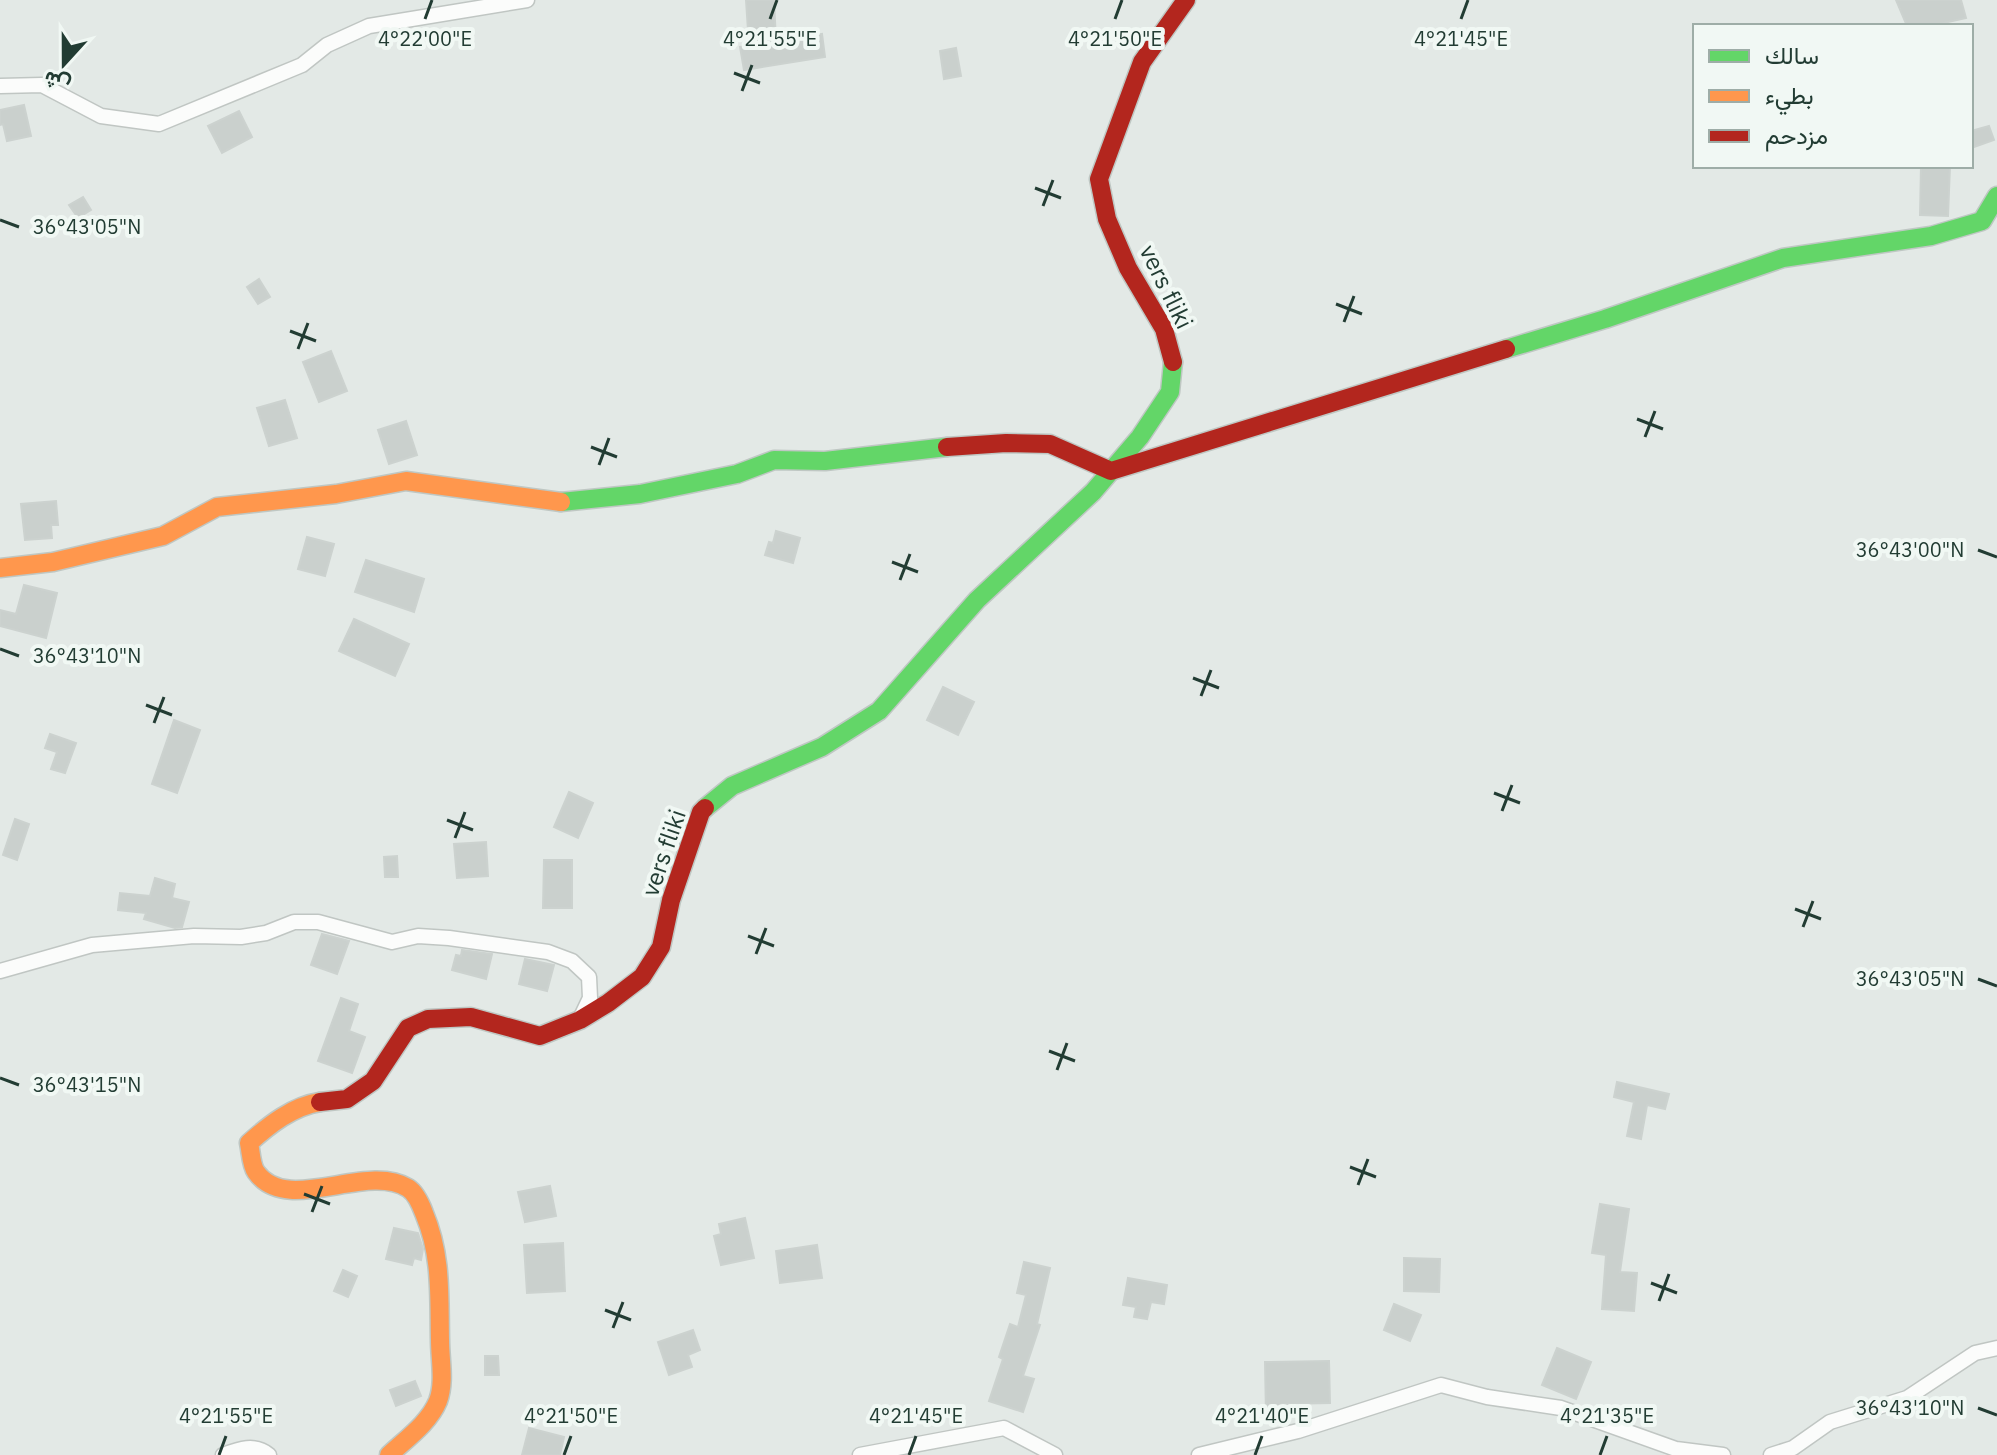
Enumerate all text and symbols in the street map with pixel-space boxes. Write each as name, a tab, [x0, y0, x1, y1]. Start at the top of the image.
north arrow	[24, 24, 104, 104]
legend	[1693, 24, 1973, 168]
text: 4°22'00"E	[378, 25, 472, 52]
text: 4°21'55"E	[723, 25, 817, 52]
text: 4°21'50"E	[1068, 25, 1162, 52]
text: 4°21'45"E	[1414, 25, 1508, 52]
text: سالك	[1765, 39, 1819, 71]
text: ش	[39, 65, 74, 101]
text: بطيء	[1765, 79, 1814, 115]
text: مزدحم	[1765, 119, 1828, 152]
text: 36°43'05"N	[33, 213, 141, 240]
street label: vers fliki	[1133, 239, 1201, 334]
text: 36°43'00"N	[1856, 536, 1964, 563]
text: 36°43'10"N	[33, 642, 141, 669]
street label: vers fliki	[633, 805, 693, 900]
text: 36°43'05"N	[1856, 965, 1964, 992]
text: 36°43'15"N	[33, 1071, 141, 1098]
text: 36°43'10"N	[1856, 1394, 1964, 1421]
text: 4°21'55"E	[179, 1402, 273, 1429]
text: 4°21'50"E	[524, 1402, 618, 1429]
text: 4°21'45"E	[869, 1402, 963, 1429]
text: 4°21'40"E	[1215, 1402, 1309, 1429]
text: 4°21'35"E	[1560, 1402, 1654, 1429]

